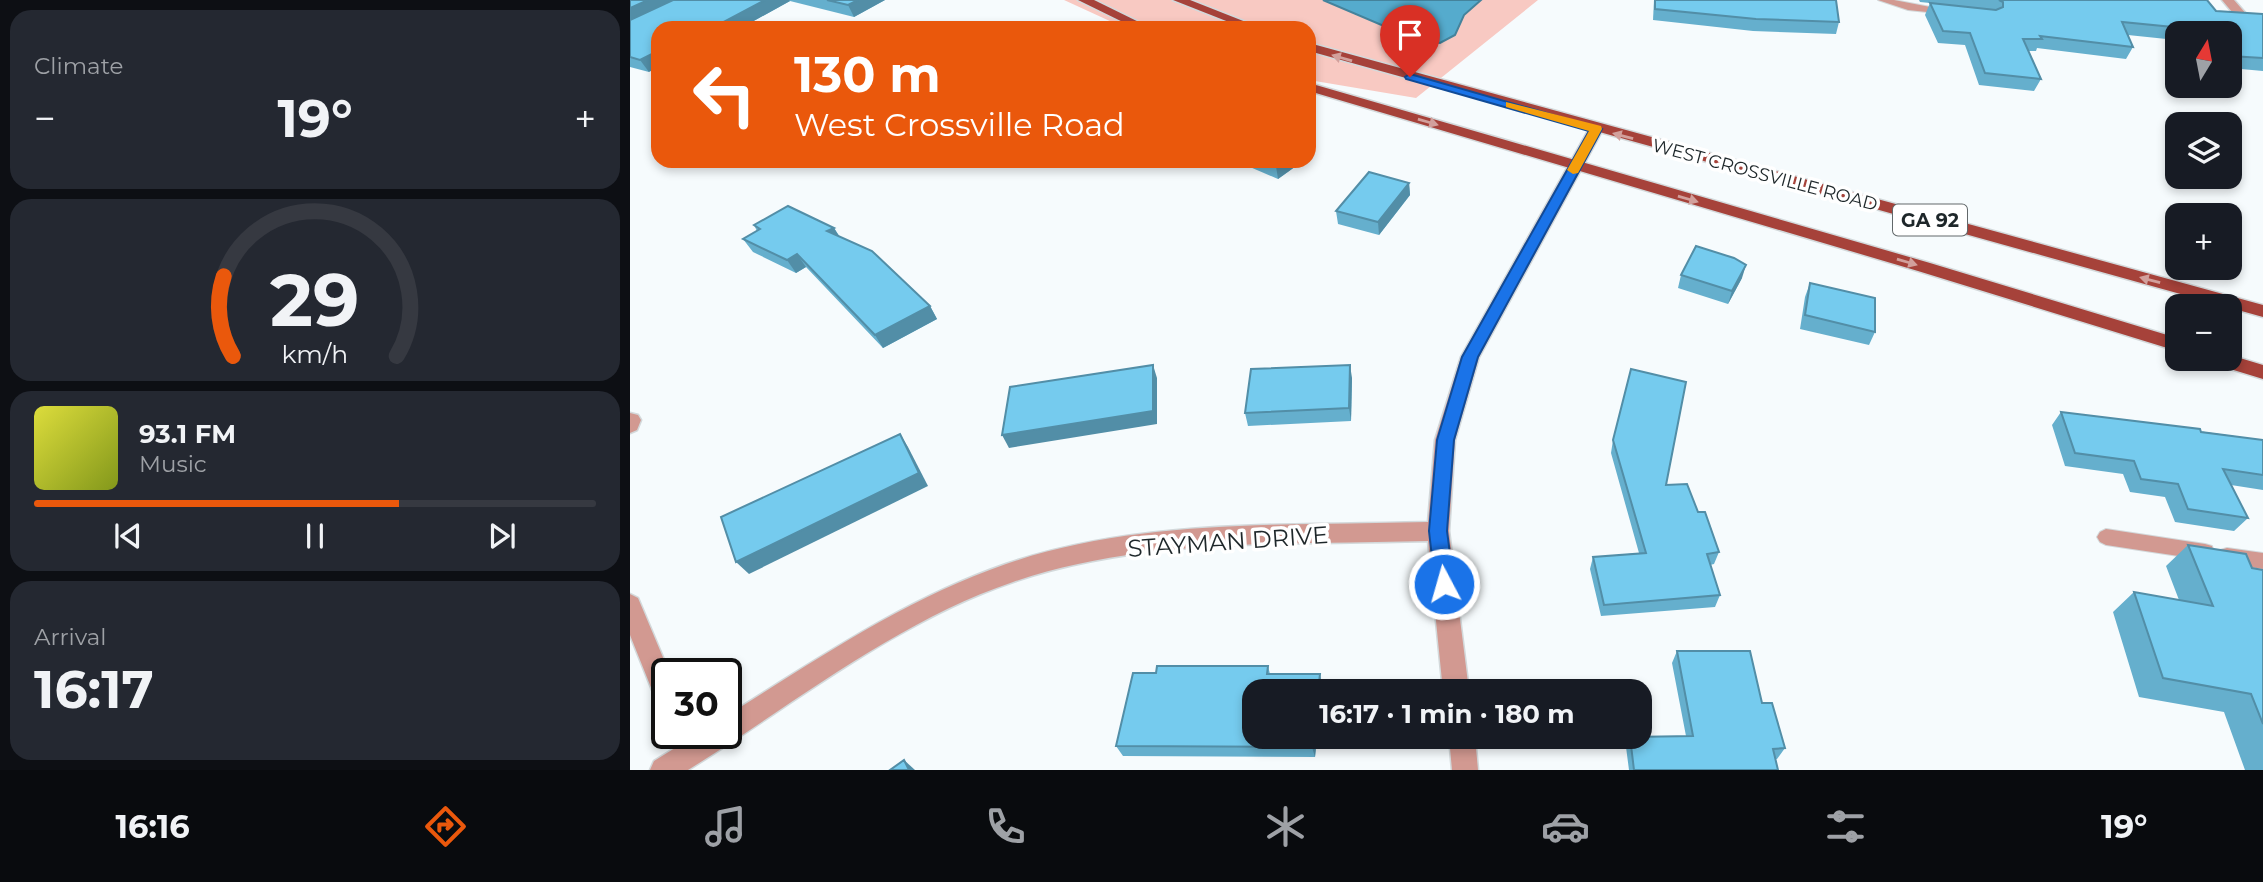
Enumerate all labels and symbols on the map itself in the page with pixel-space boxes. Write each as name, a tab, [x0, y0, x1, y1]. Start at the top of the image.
pin	[1380, 5, 1440, 77]
north arrow	[2165, 21, 2242, 98]
one-way arrow	[1330, 52, 1352, 63]
one-way arrow	[1417, 117, 1439, 128]
one-way arrow	[1612, 130, 1634, 141]
street label: WEST CROSSVILLE ROAD	[1650, 134, 1880, 216]
one-way arrow	[1678, 194, 1699, 204]
road number: GA 92	[1893, 204, 1967, 235]
one-way arrow	[1896, 258, 1917, 268]
one-way arrow	[2139, 274, 2161, 285]
street label: STAYMAN DRIVE	[1127, 520, 1329, 563]
position arrow	[1407, 547, 1481, 621]
speed limit sign: 30	[651, 658, 742, 749]

